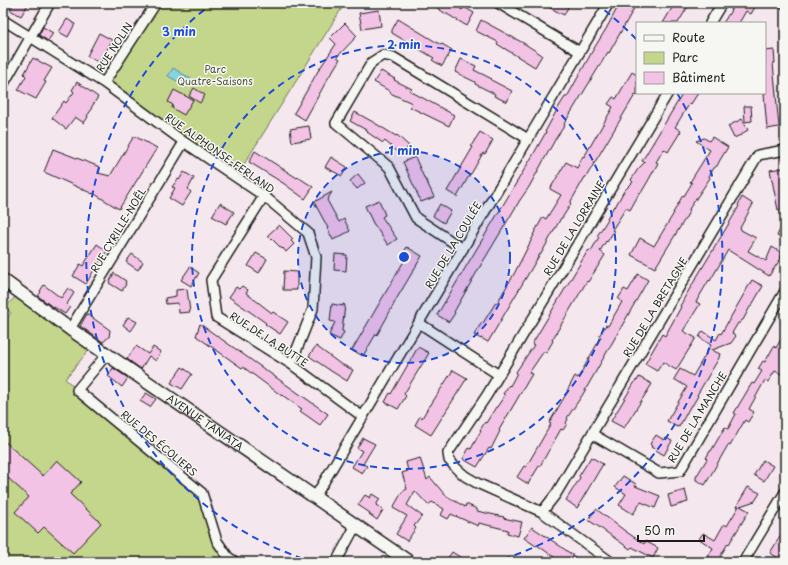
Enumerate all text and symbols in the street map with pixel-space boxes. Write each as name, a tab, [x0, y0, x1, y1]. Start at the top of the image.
street label: RUE NOLIN	[92, 19, 135, 74]
text: 3 min	[162, 22, 196, 40]
legend	[636, 22, 766, 94]
text: Route	[672, 28, 705, 46]
text: 2 min	[387, 35, 421, 53]
text: Parc	[672, 48, 698, 66]
park label: Parc Quatre-Saisons	[177, 61, 253, 88]
text: Bâtiment	[672, 68, 725, 86]
street label: RUE ALPHONSE-FERLAND	[162, 109, 278, 196]
text: 1 min	[388, 141, 420, 159]
street label: RUE DE LA LORRAINE	[539, 177, 608, 278]
street label: RUE CYRILLE-NOËL	[86, 184, 149, 275]
street label: RUE DE LA COULÉE	[421, 198, 485, 291]
centre of rings	[397, 250, 411, 264]
street label: RUE DE LA BRETAGNE	[619, 254, 690, 360]
street label: RUE DE LA BUTTE	[227, 308, 311, 370]
street label: RUE DE LA MANCHE	[663, 368, 730, 465]
street label: AVENUE TANIATA	[164, 390, 247, 453]
street label: RUE DES ÉCOLIERS	[118, 406, 201, 479]
scale bar	[638, 517, 704, 543]
text: 50 m	[644, 521, 675, 539]

